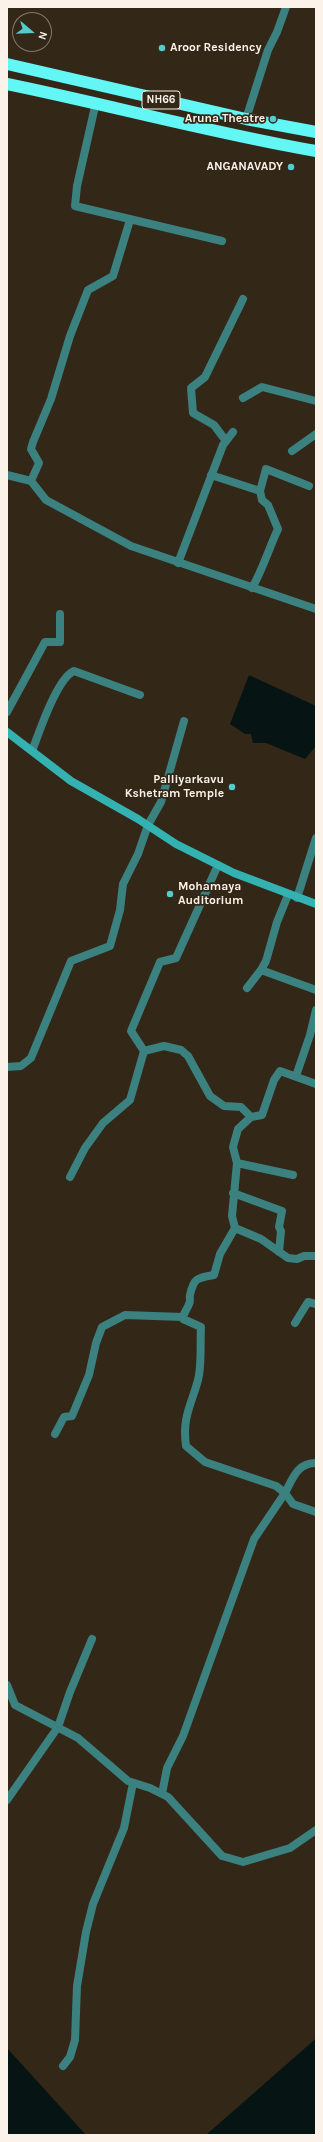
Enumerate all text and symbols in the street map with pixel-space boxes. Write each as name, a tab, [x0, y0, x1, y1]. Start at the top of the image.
north arrow	[12, 12, 52, 52]
text: N	[35, 30, 50, 42]
place label: Aroor Residency	[170, 41, 261, 55]
marker: Aroor Residency	[157, 43, 167, 53]
road number: NH66	[142, 91, 180, 109]
place label: Aruna Theatre	[185, 112, 265, 126]
marker: Aruna Theatre	[268, 114, 278, 124]
place label: ANGANAVADY	[206, 160, 283, 174]
marker: ANGANAVADY	[286, 162, 296, 172]
place label: Palliyarkavu Kshetram Temple	[125, 773, 224, 801]
marker: Palliyarkavu Kshetram Temple	[227, 782, 237, 792]
place label: Mohamaya Auditorium	[178, 880, 243, 908]
marker: Mohamaya Auditorium	[165, 889, 175, 899]

